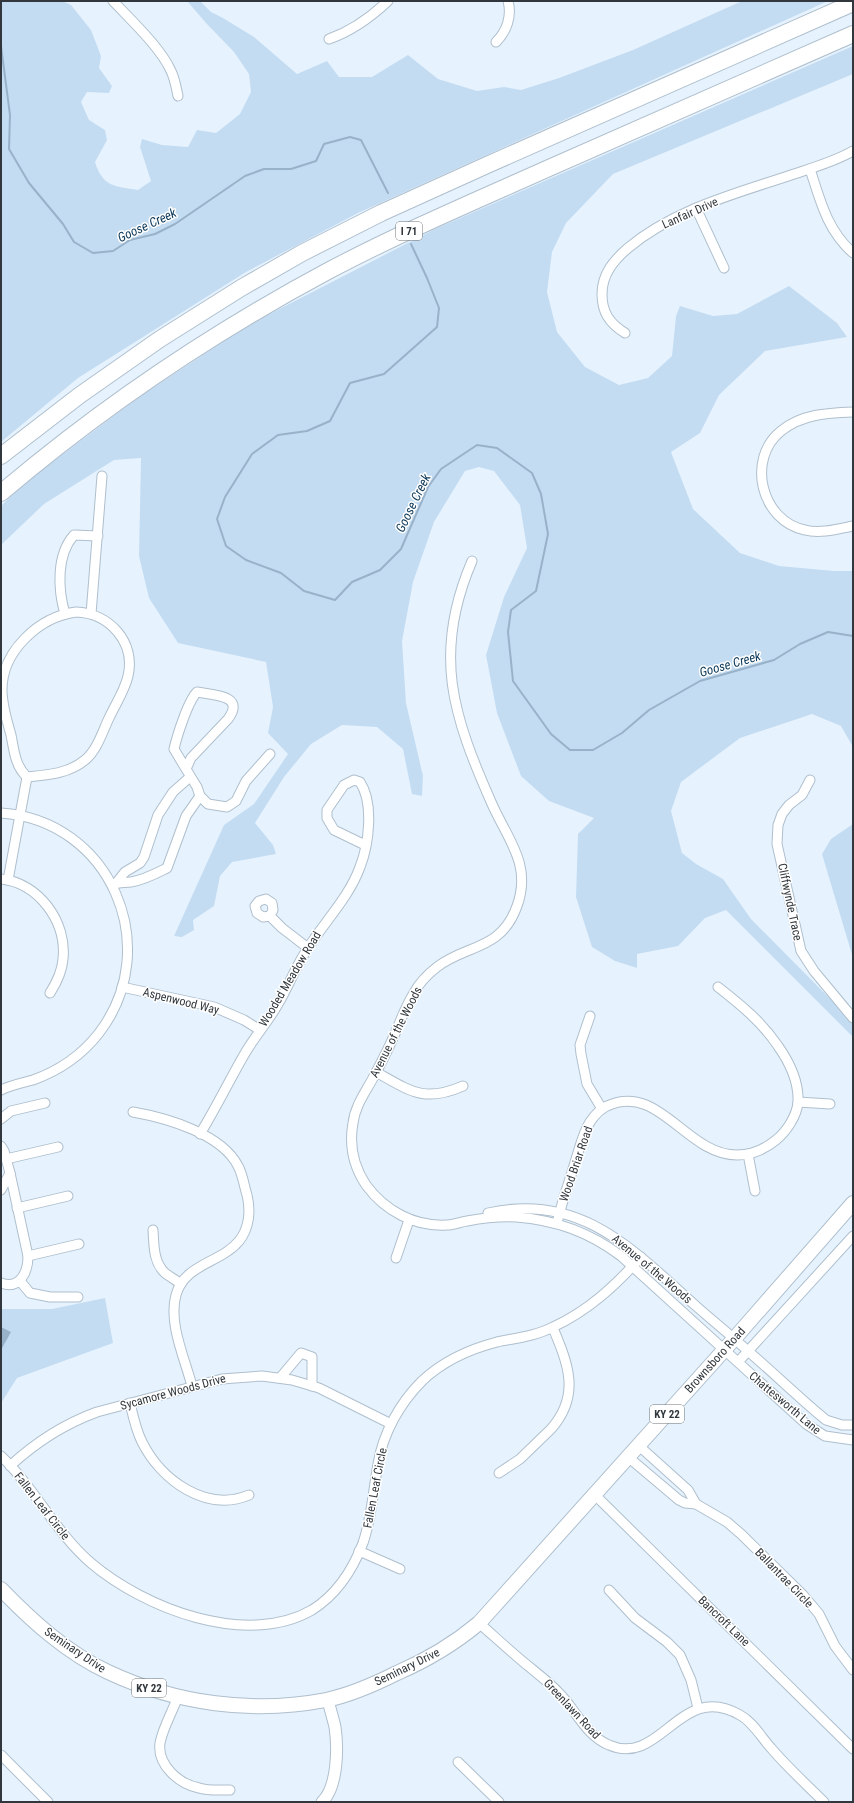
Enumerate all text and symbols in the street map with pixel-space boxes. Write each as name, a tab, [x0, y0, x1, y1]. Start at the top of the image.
street label: Lanfair Drive	[660, 194, 721, 232]
water label: Goose Creek	[115, 205, 179, 245]
road number: I 71	[396, 222, 422, 240]
water label: Goose Creek	[392, 471, 434, 535]
water label: Goose Creek	[698, 648, 763, 680]
street label: Cliffwynde Trace	[775, 862, 805, 942]
street label: Wooded Meadow Road	[256, 929, 324, 1029]
street label: Avenue of the Woods	[367, 984, 425, 1080]
street label: Aspenwood Way	[142, 985, 220, 1017]
street label: Wood Briar Road	[557, 1124, 595, 1204]
street label: Avenue of the Woods	[609, 1231, 695, 1307]
street label: Brownsboro Road	[682, 1324, 748, 1396]
street label: Chattesworth Lane	[746, 1369, 824, 1437]
street label: Sycamore Woods Drive	[119, 1371, 228, 1413]
road number: KY 22	[650, 1405, 684, 1423]
street label: Fallen Leaf Circle	[360, 1446, 390, 1529]
street label: Fallen Leaf Circle	[11, 1470, 73, 1543]
street label: Ballantrae Circle	[752, 1545, 816, 1611]
street label: Bancroft Lane	[695, 1593, 753, 1649]
street label: Seminary Drive	[42, 1624, 109, 1676]
street label: Seminary Drive	[372, 1645, 442, 1689]
street label: Greenlawn Road	[541, 1676, 603, 1742]
road number: KY 22	[132, 1679, 166, 1697]

